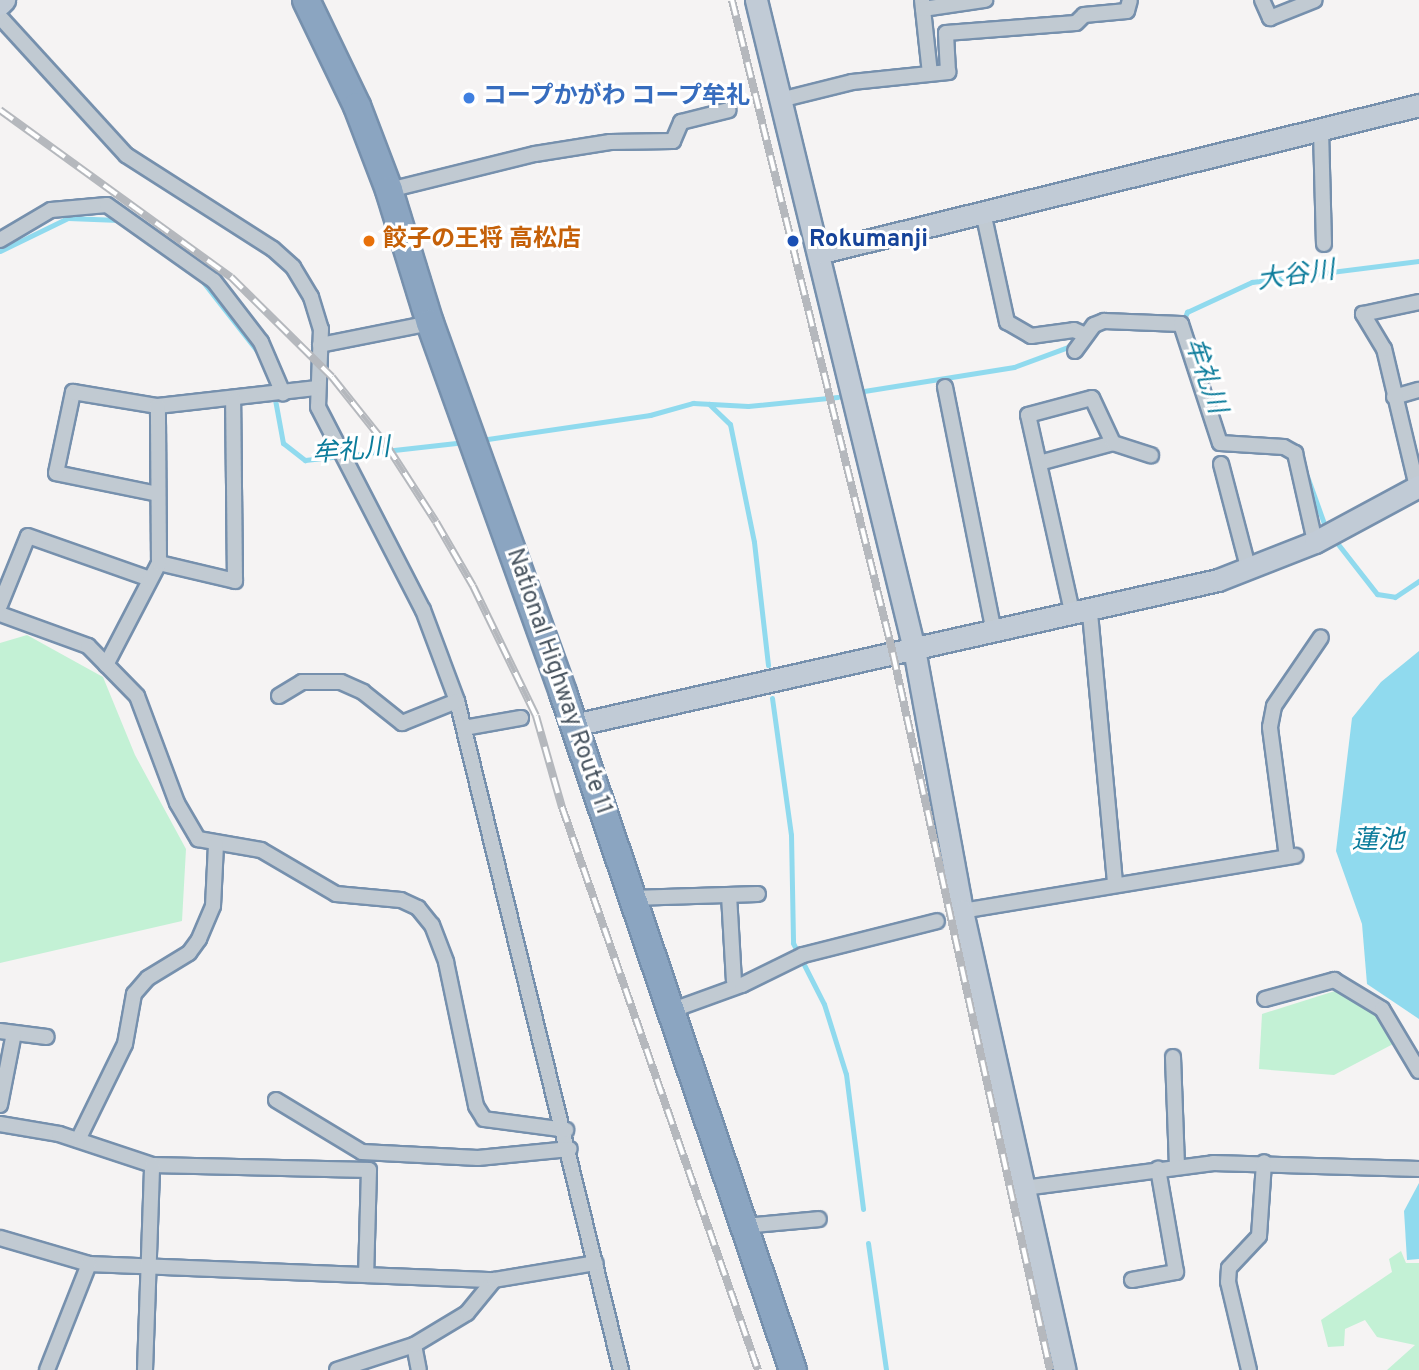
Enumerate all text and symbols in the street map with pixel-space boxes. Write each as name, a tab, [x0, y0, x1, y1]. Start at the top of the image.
place label: コープかがわ コープ牟礼	[483, 84, 753, 112]
marker: コープかがわ コープ牟礼	[461, 90, 477, 106]
place label: 餃子の王将 高松店	[383, 227, 581, 255]
place label: Rokumanji	[809, 227, 928, 255]
marker: Rokumanji	[783, 231, 803, 251]
marker: 餃子の王将 高松店	[361, 233, 377, 249]
water label: 大谷川	[1255, 256, 1337, 298]
water label: 牟礼川	[1177, 334, 1231, 418]
water label: 牟礼川	[311, 433, 391, 471]
street label: National Highway Route 11	[499, 545, 617, 819]
water label: 蓮池	[1352, 826, 1404, 858]

